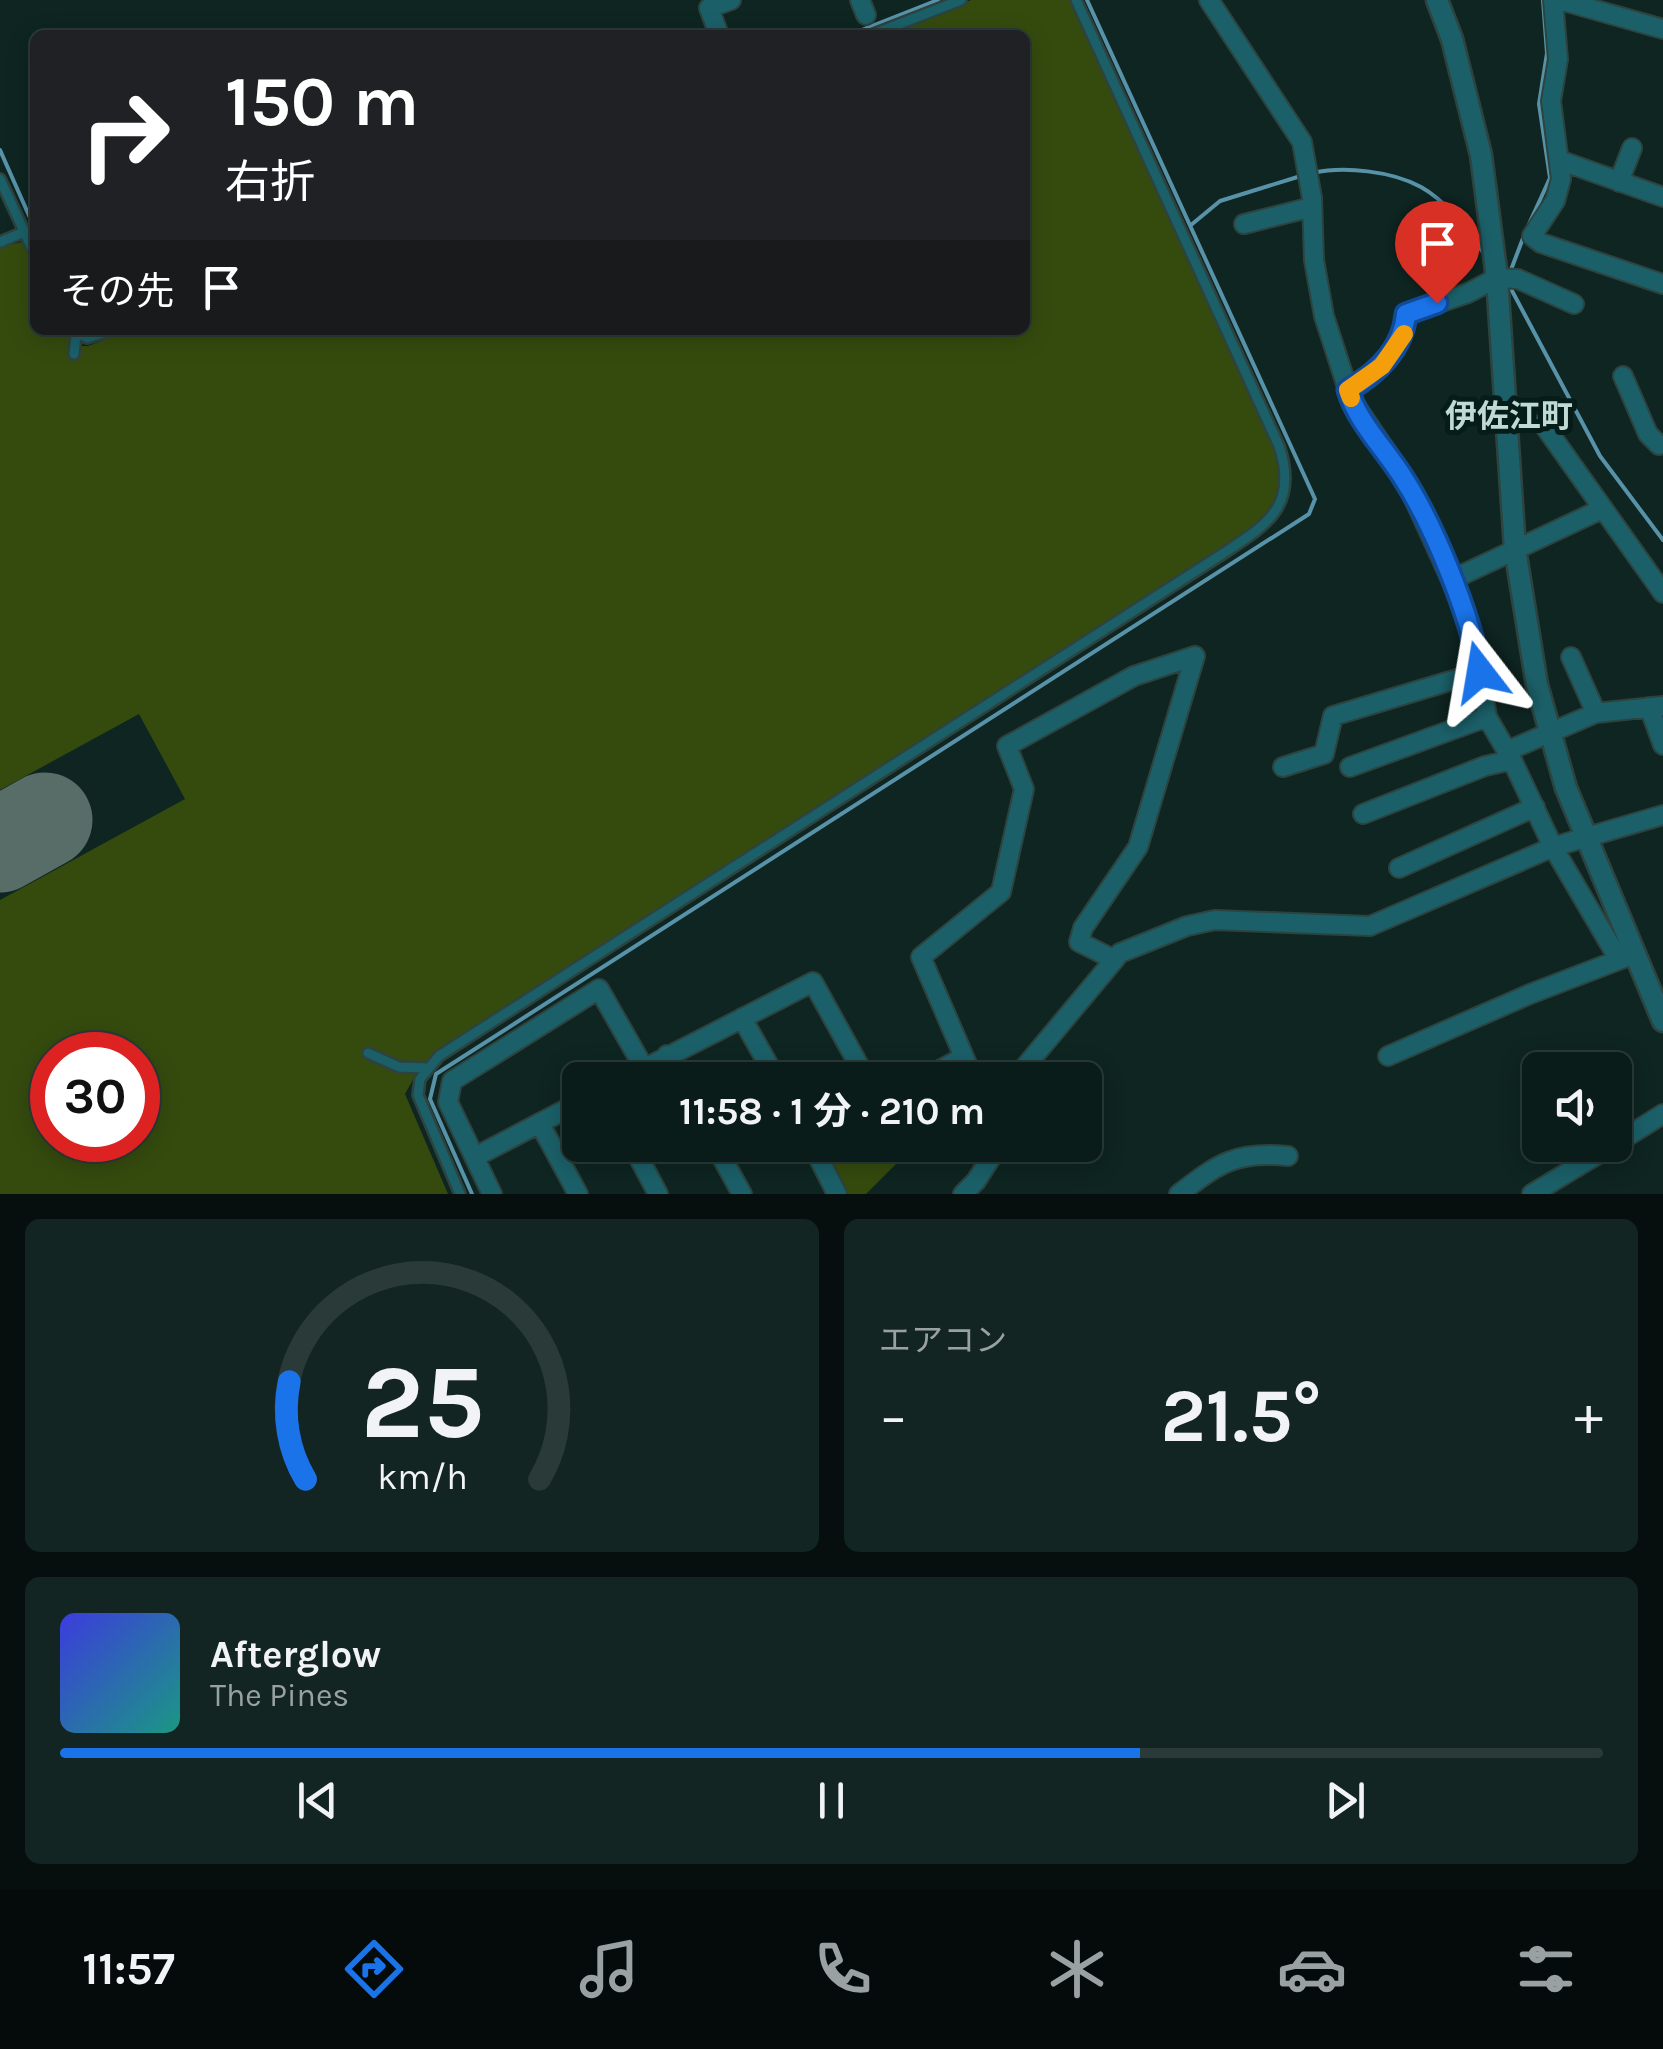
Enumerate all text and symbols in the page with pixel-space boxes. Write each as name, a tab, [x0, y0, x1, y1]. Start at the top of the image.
text: 150 m	[225, 61, 419, 143]
icon: right	[60, 70, 190, 200]
text: 右折	[225, 156, 315, 208]
pin	[1395, 201, 1480, 304]
icon: arrive	[1410, 216, 1465, 271]
icon: arrive	[194, 260, 249, 315]
text: その先	[60, 269, 174, 314]
district label: 伊佐江町	[1445, 398, 1573, 435]
position arrow	[1428, 620, 1532, 724]
speed limit sign: 30	[30, 1032, 160, 1162]
map controls	[1522, 1052, 1632, 1162]
button: sound	[1522, 1052, 1632, 1162]
text: 11:58 · 1 分 · 210 m	[679, 1089, 985, 1134]
text: エアコン	[879, 1322, 1007, 1359]
text: 25	[360, 1342, 484, 1463]
text: 21.5°	[1160, 1372, 1322, 1460]
text: −	[879, 1384, 908, 1448]
text: +	[1574, 1384, 1603, 1448]
text: km/h	[377, 1456, 467, 1498]
text: Afterglow	[210, 1632, 381, 1677]
text: The Pines	[210, 1677, 349, 1714]
icon: previous	[290, 1773, 345, 1828]
icon: pause	[804, 1773, 859, 1828]
icon: next	[1318, 1773, 1373, 1828]
icon: directions	[339, 1934, 409, 2004]
icon: music	[574, 1934, 644, 2004]
icon: phone	[808, 1934, 878, 2004]
icon: climate	[1042, 1934, 1112, 2004]
icon: car	[1277, 1934, 1347, 2004]
icon: filters	[1511, 1934, 1581, 2004]
text: 11:57	[82, 1943, 175, 1995]

